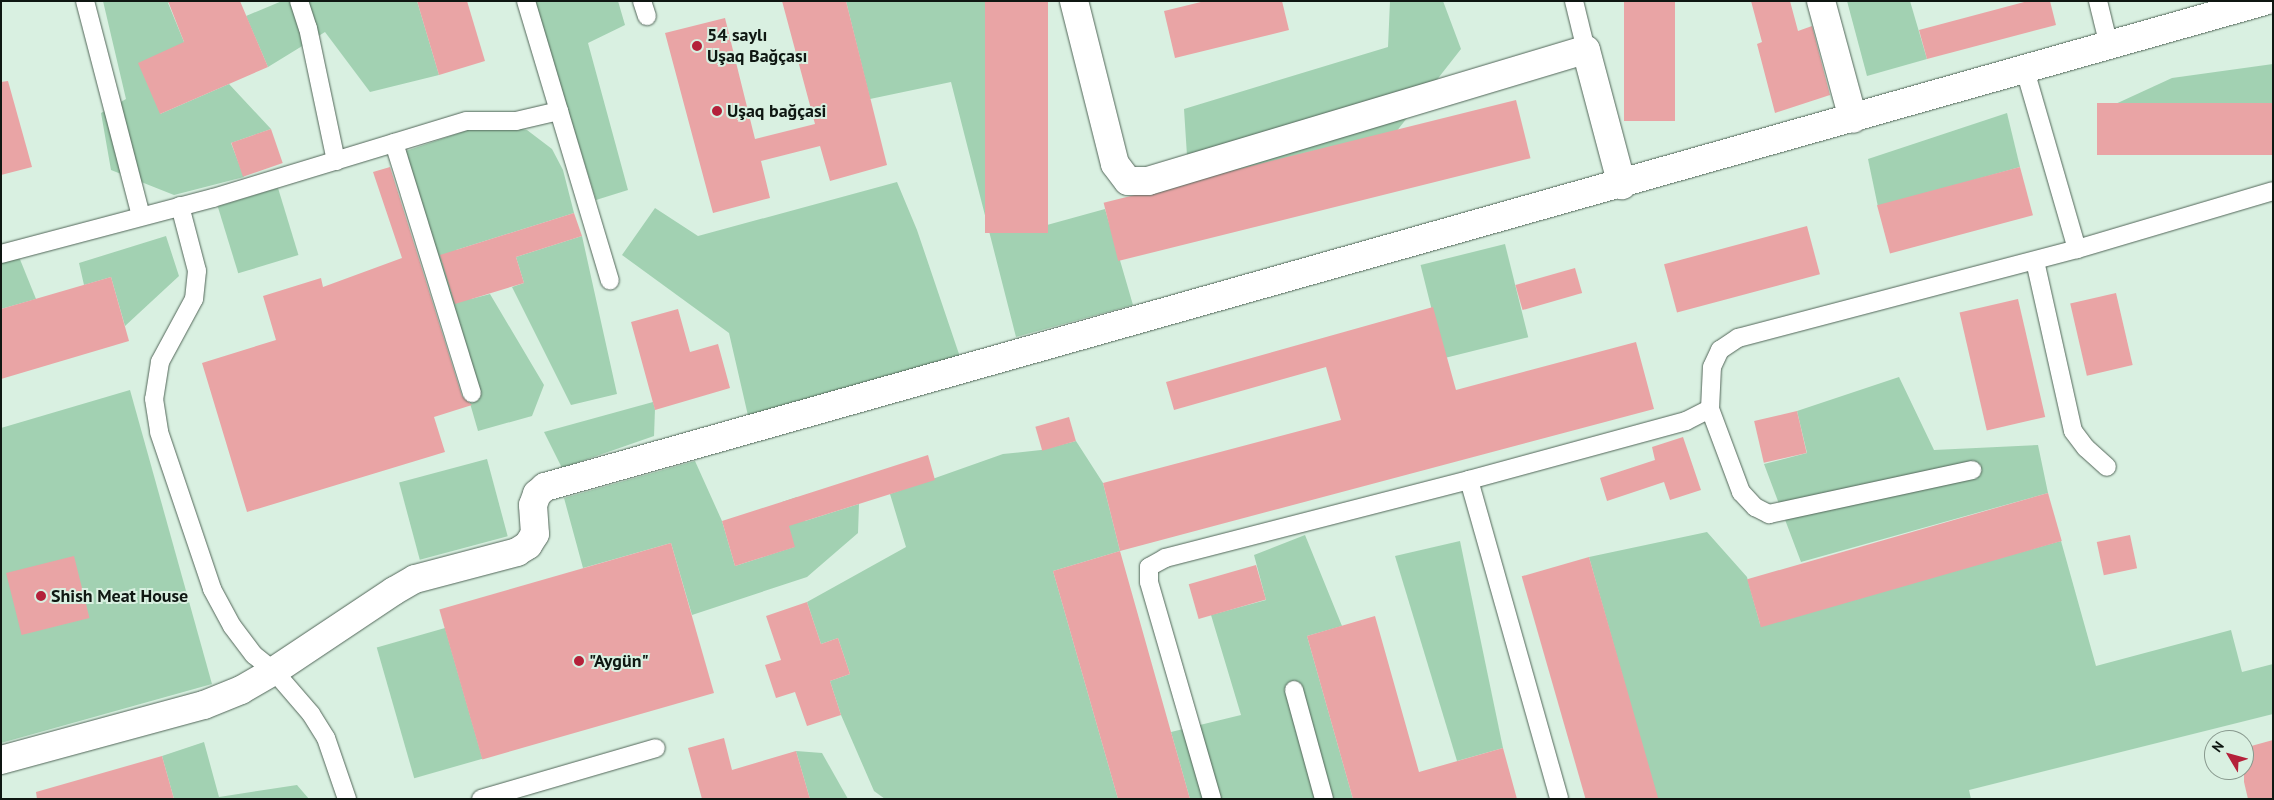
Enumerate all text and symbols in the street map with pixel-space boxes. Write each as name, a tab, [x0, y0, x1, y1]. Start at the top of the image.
place label: 54 saylı Uşaq Bağçası	[707, 25, 807, 68]
marker: 54 saylı Uşaq Bağçası	[691, 40, 703, 52]
place label: Uşaq bağçasi	[727, 100, 826, 122]
marker: Uşaq bağçasi	[711, 105, 723, 117]
place label: Shish Meat House	[51, 585, 188, 607]
marker: Shish Meat House	[35, 590, 47, 602]
place label: "Aygün"	[589, 650, 649, 672]
marker: "Aygün"	[573, 655, 585, 667]
north arrow	[2204, 730, 2254, 780]
text: N	[2208, 737, 2228, 756]

